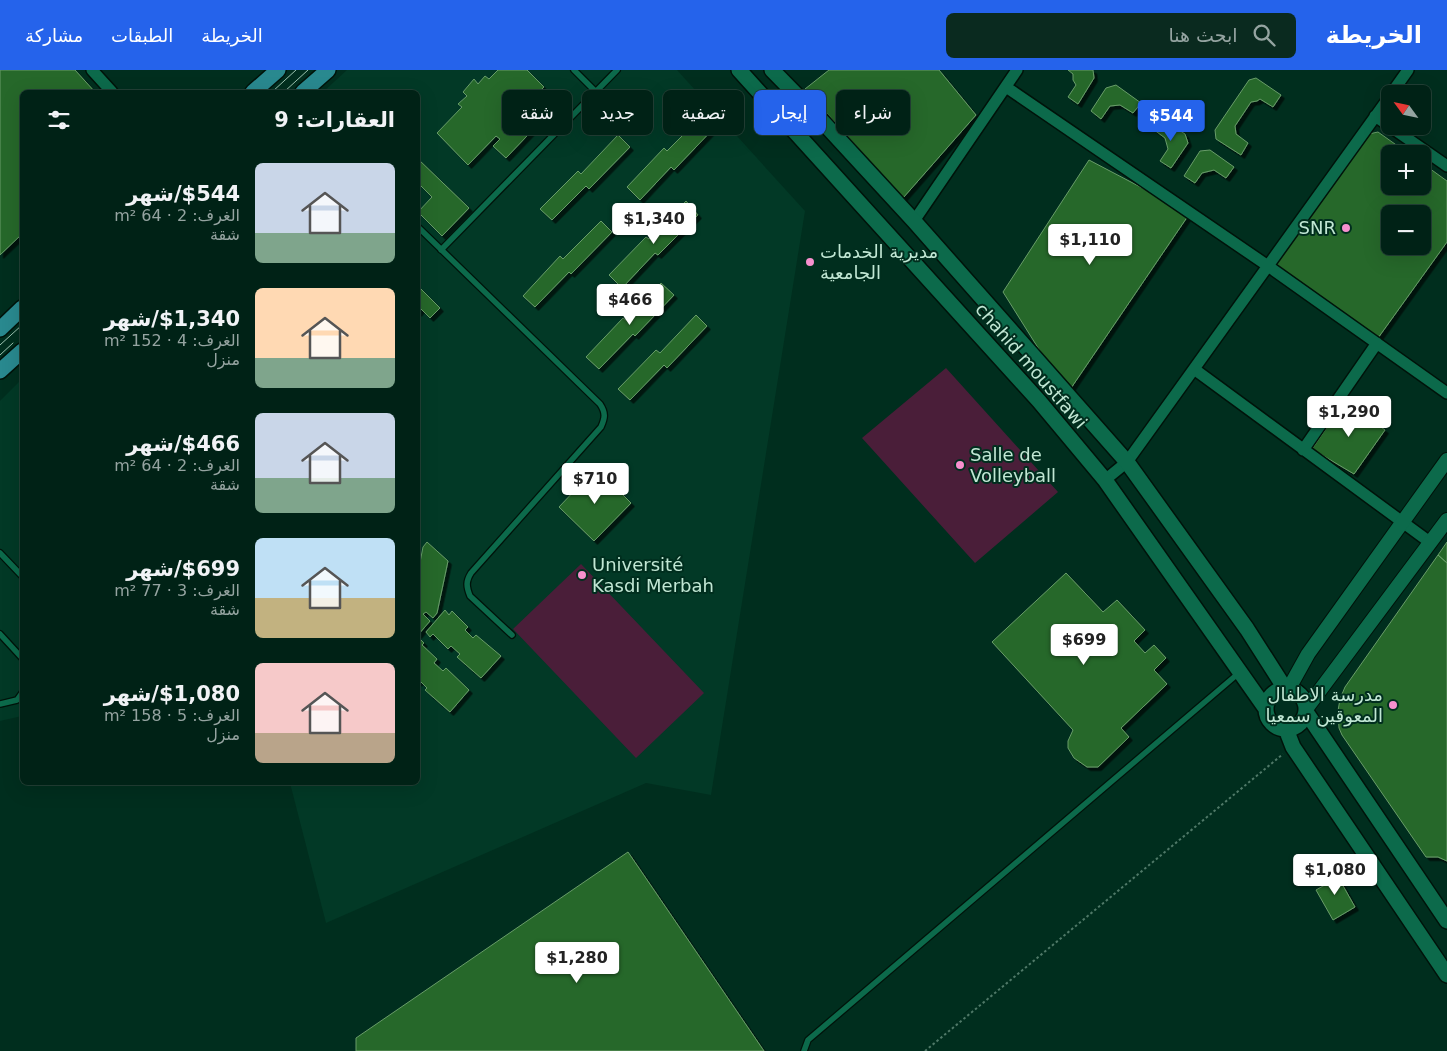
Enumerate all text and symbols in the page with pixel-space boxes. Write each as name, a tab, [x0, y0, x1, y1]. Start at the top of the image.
search box	[946, 13, 1296, 58]
icon: search	[1250, 21, 1278, 49]
text: الخريطة	[1326, 21, 1422, 49]
text: ابحث هنا	[1169, 24, 1238, 46]
text: مشاركة	[25, 25, 83, 46]
text: الطبقات	[111, 25, 173, 46]
text: الخريطة	[201, 25, 263, 46]
north arrow	[1381, 85, 1431, 135]
map controls	[1381, 85, 1431, 255]
chip: شقة	[502, 90, 572, 135]
chip: جديد	[582, 90, 653, 135]
chip: تصفية	[663, 90, 744, 135]
chip: إيجار	[754, 90, 826, 135]
chip: شراء	[836, 90, 910, 135]
pin: $544	[1141, 100, 1201, 142]
icon: filters	[45, 106, 73, 134]
text: $544	[1149, 106, 1193, 125]
text: العقارات: 9	[274, 108, 395, 132]
button: +	[1381, 145, 1431, 195]
text: $544/شهر	[126, 182, 240, 206]
icon: home	[295, 183, 355, 243]
pin: $1,340	[613, 202, 695, 245]
button: −	[1381, 205, 1431, 255]
text: الغرف: 2 · 64 m²	[114, 206, 240, 225]
text: $1,340	[623, 209, 685, 228]
place label: SNR	[1299, 217, 1336, 238]
marker: SNR	[1340, 222, 1352, 234]
pin: $1,110	[1049, 224, 1131, 266]
text: شقة	[210, 225, 240, 244]
text: $1,110	[1059, 230, 1121, 249]
place label: مديرية الخدمات الجامعية	[820, 241, 938, 283]
marker: مديرية الخدمات الجامعية	[804, 256, 816, 268]
pin: $466	[600, 284, 660, 326]
text: $466	[608, 290, 652, 309]
street label: chahid moustfawi	[971, 299, 1092, 433]
text: $1,340/شهر	[104, 307, 240, 331]
icon: home	[295, 308, 355, 368]
text: الغرف: 4 · 152 m²	[104, 331, 240, 350]
text: منزل	[206, 350, 240, 369]
pin: $1,290	[1308, 396, 1390, 438]
text: $1,290	[1318, 402, 1380, 421]
text: $466/شهر	[126, 432, 240, 456]
icon: home	[295, 433, 355, 493]
place label: Salle de Volleyball	[970, 444, 1056, 486]
text: الغرف: 2 · 64 m²	[114, 456, 240, 475]
marker: Salle de Volleyball	[954, 459, 966, 471]
pin: $710	[565, 462, 625, 505]
text: $710	[573, 469, 617, 488]
text: شقة	[210, 475, 240, 494]
place label: Université Kasdi Merbah	[592, 554, 714, 596]
text: $699/شهر	[126, 557, 240, 581]
icon: home	[295, 558, 355, 618]
marker: Université Kasdi Merbah	[576, 569, 588, 581]
text: الغرف: 3 · 77 m²	[114, 581, 240, 600]
text: شقة	[210, 600, 240, 619]
pin: $699	[1054, 624, 1114, 666]
text: $699	[1062, 630, 1106, 649]
text: $1,080/شهر	[104, 682, 240, 706]
icon: home	[295, 683, 355, 743]
place label: مدرسة الاطفال المعوقين سمعيا	[1266, 684, 1383, 727]
marker: مدرسة الاطفال المعوقين سمعيا	[1387, 699, 1399, 711]
text: الغرف: 5 · 158 m²	[104, 706, 240, 725]
text: منزل	[206, 725, 240, 744]
pin: $1,080	[1294, 854, 1376, 896]
text: $1,080	[1304, 860, 1366, 879]
pin: $1,280	[536, 942, 618, 984]
text: $1,280	[546, 948, 608, 967]

